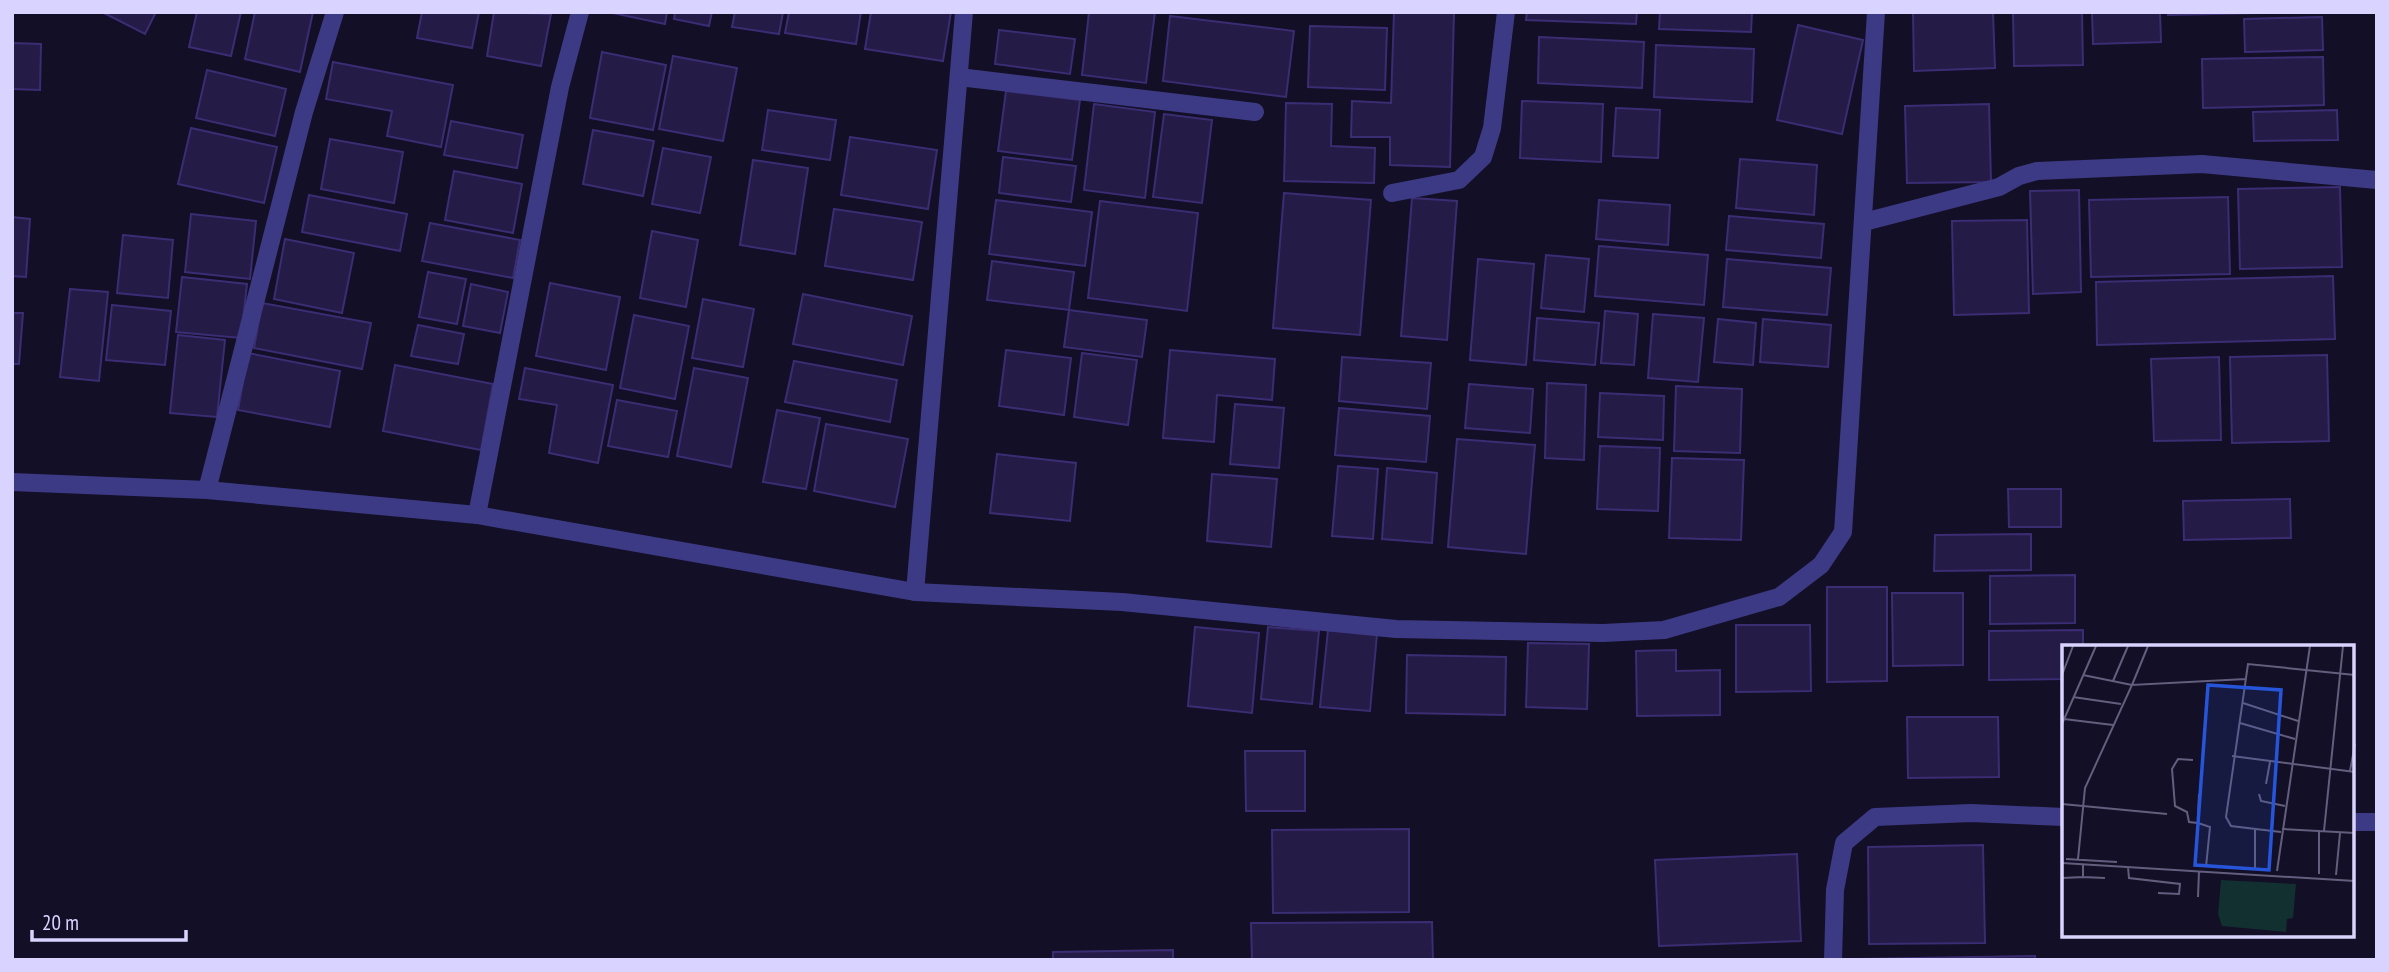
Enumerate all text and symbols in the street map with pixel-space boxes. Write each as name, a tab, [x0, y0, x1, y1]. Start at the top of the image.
inset map	[2062, 645, 2354, 937]
scale bar	[32, 898, 186, 942]
text: 20 m	[42, 909, 79, 936]

